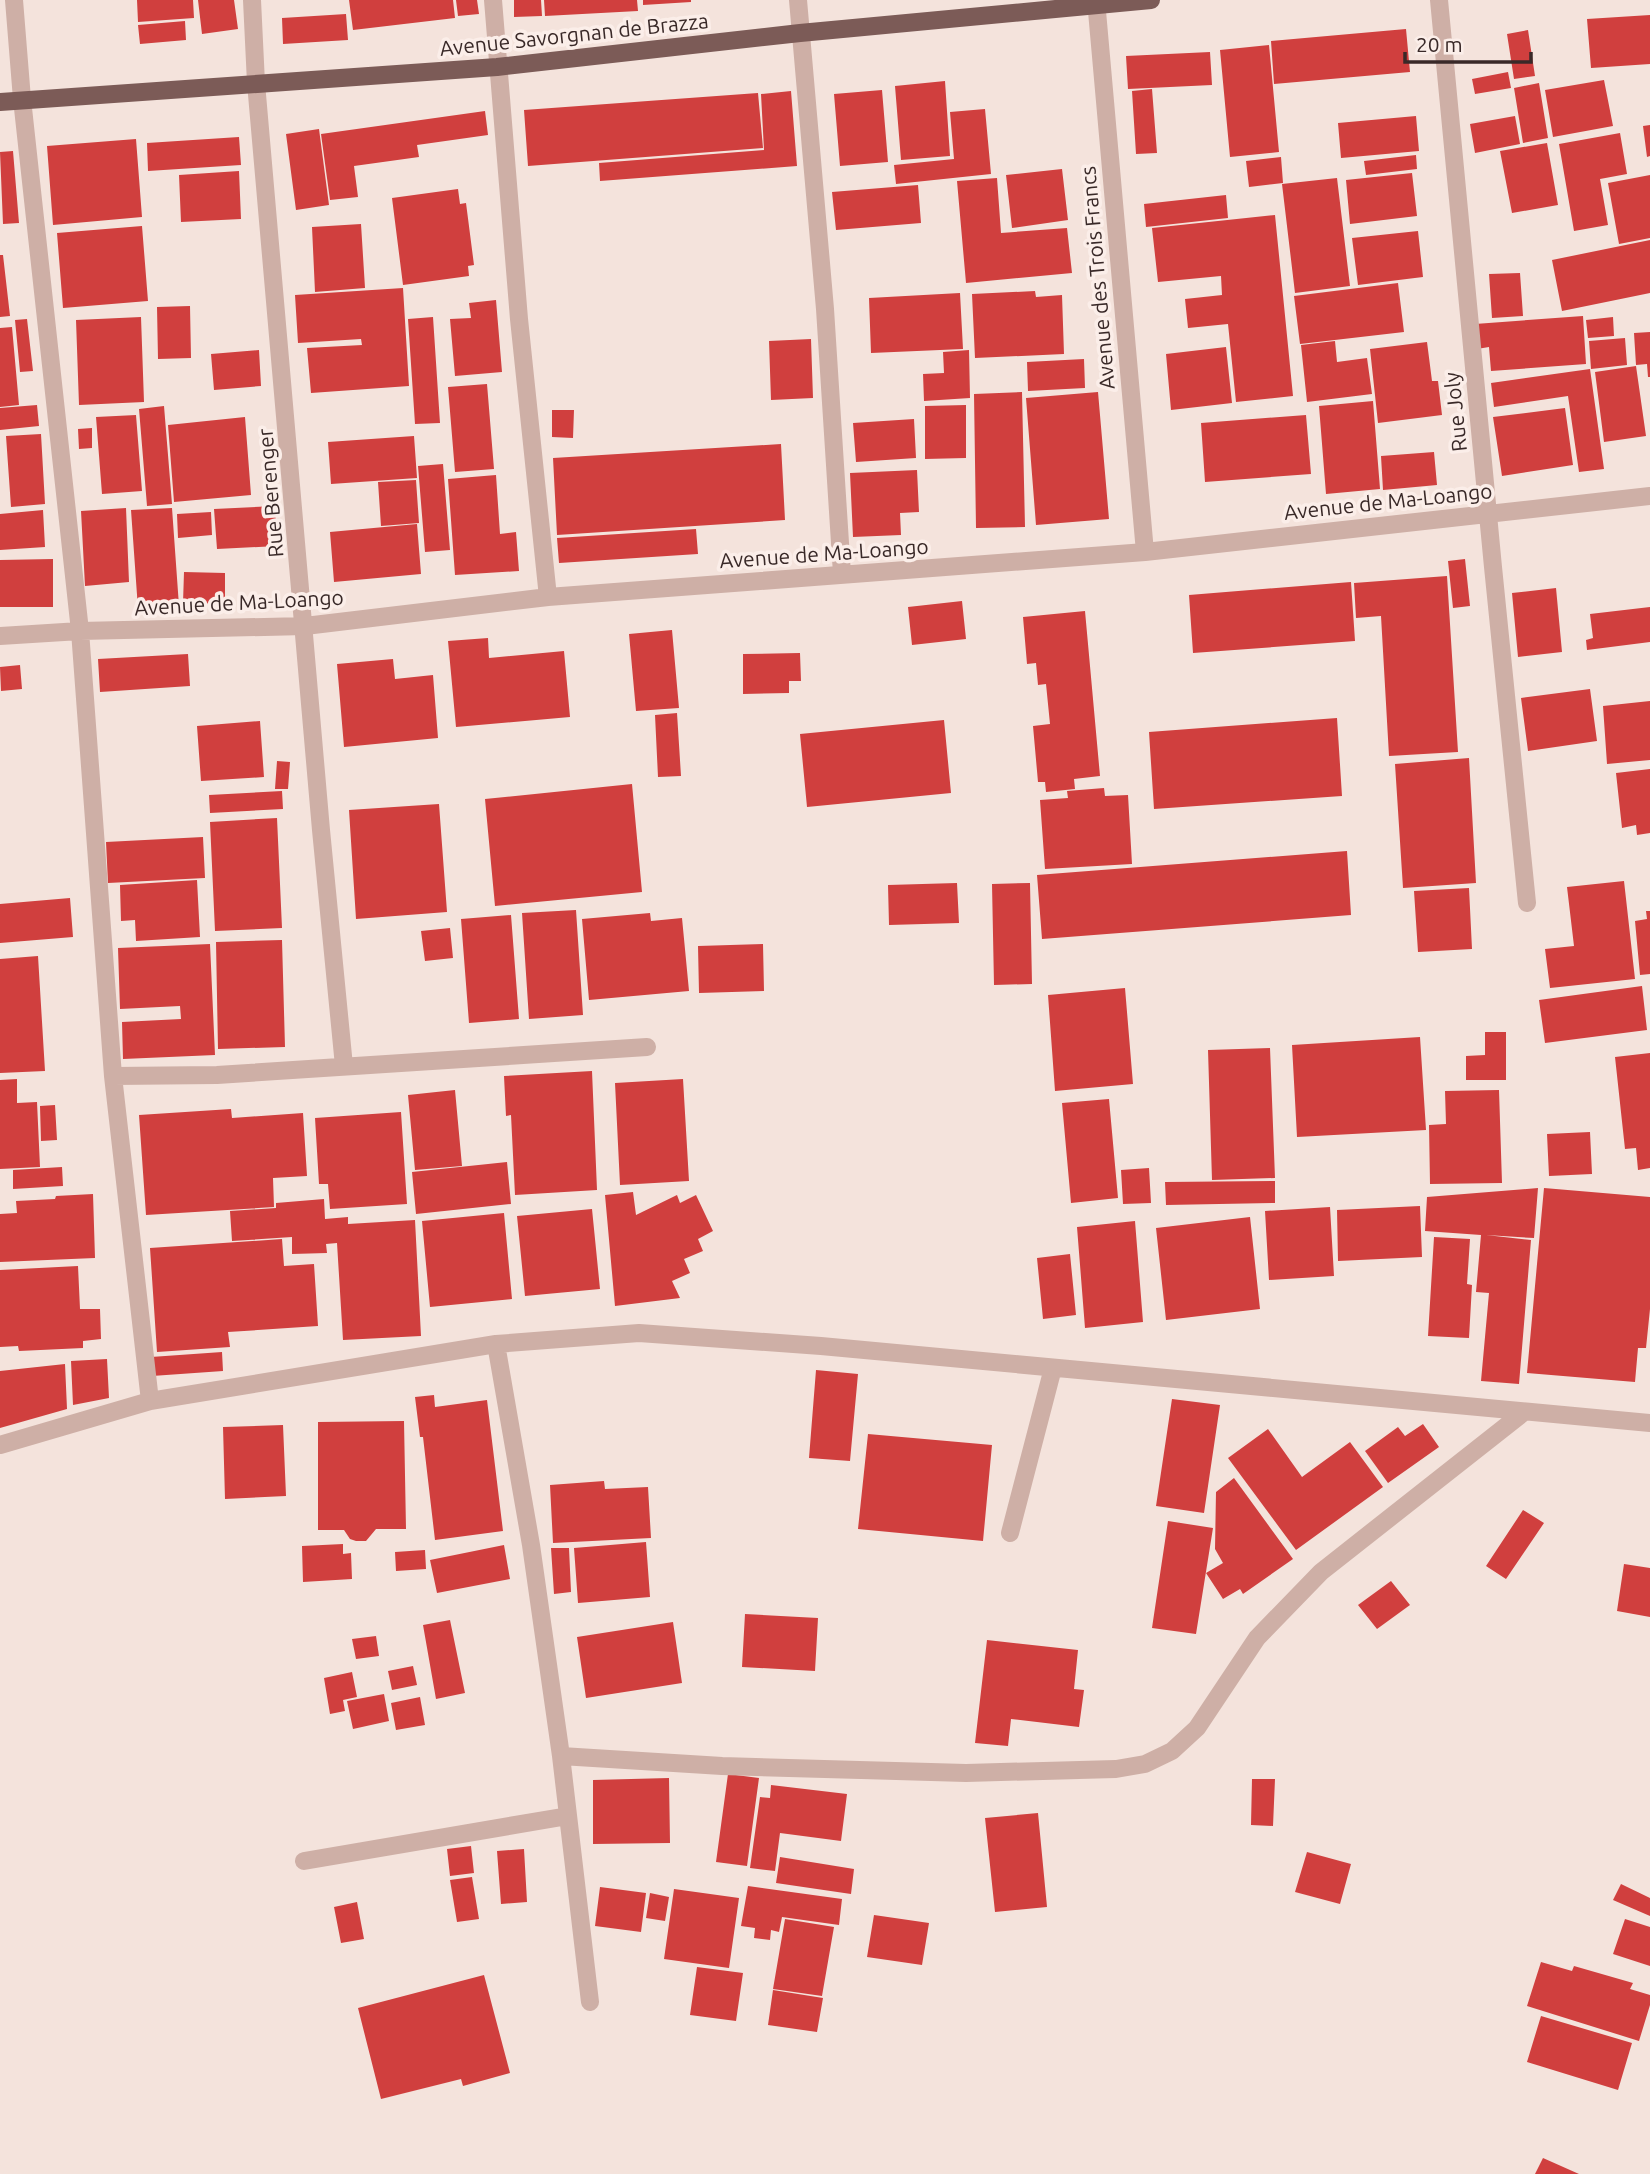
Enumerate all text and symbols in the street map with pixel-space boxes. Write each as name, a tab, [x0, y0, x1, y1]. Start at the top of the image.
street label: Avenue Savorgnan de Brazza	[438, 8, 710, 60]
scale bar	[1405, 21, 1531, 65]
text: 20 m	[1416, 32, 1463, 56]
street label: Avenue des Trois Francs	[1075, 165, 1119, 391]
street label: Rue Joly	[1439, 371, 1471, 453]
street label: Rue Berenger	[252, 427, 288, 559]
street label: Avenue de Ma-Loango	[1283, 478, 1493, 524]
street label: Avenue de Ma-Loango	[719, 534, 929, 572]
street label: Avenue de Ma-Loango	[134, 585, 344, 619]

